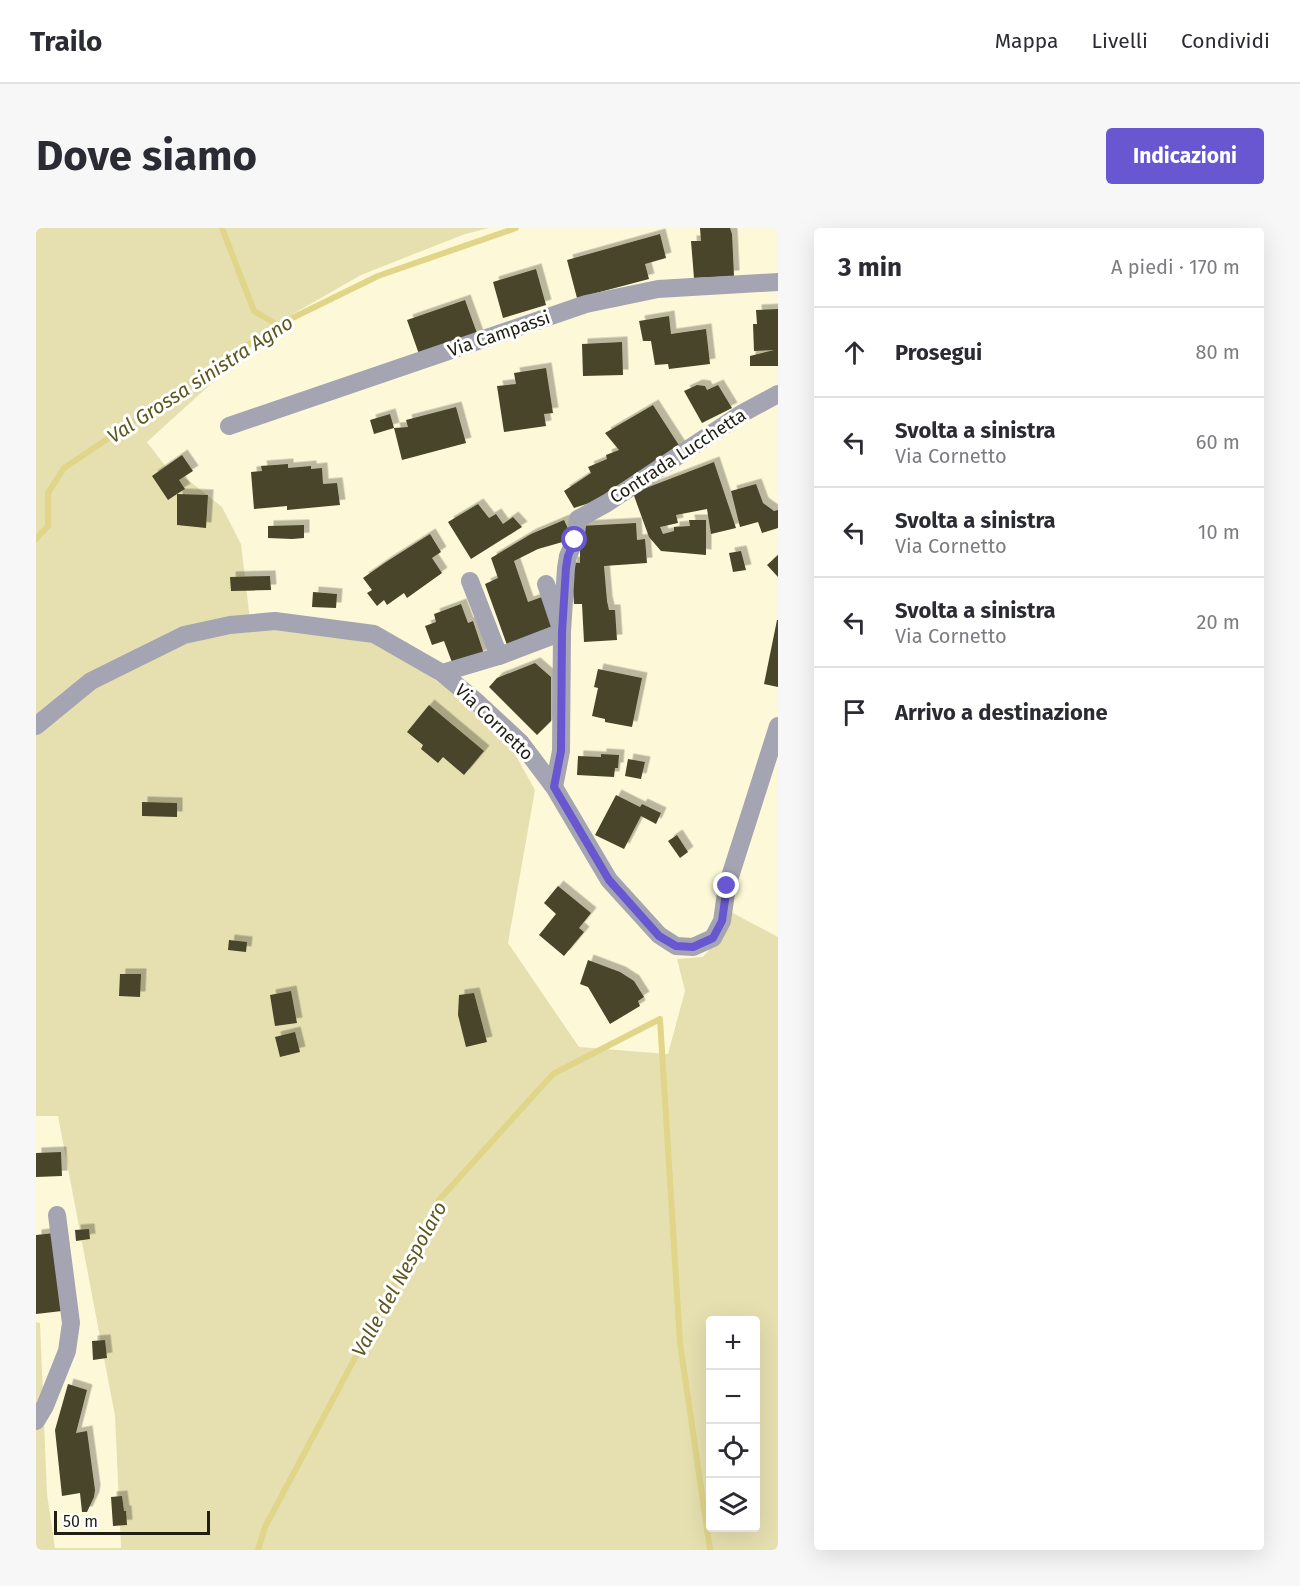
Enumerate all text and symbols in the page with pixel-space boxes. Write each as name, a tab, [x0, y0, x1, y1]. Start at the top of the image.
text: Trailo	[30, 25, 102, 58]
text: Mappa	[995, 28, 1059, 54]
text: Livelli	[1092, 28, 1148, 54]
text: Condividi	[1181, 28, 1270, 54]
button: Indicazioni	[1106, 128, 1264, 184]
text: Dove siamo	[36, 131, 257, 181]
text: 3 min	[838, 252, 902, 283]
text: A piedi · 170 m	[1111, 255, 1240, 279]
street label: Via Campassi	[445, 306, 553, 362]
water label: Val Grossa sinistra Agno	[103, 310, 297, 448]
icon: ahead	[838, 336, 871, 369]
text: Prosegui	[895, 339, 982, 366]
text: 80 m	[1195, 340, 1240, 364]
street label: Contrada Lucchetta	[606, 404, 750, 508]
text: Svolta a sinistra	[895, 417, 1056, 444]
icon: left	[838, 426, 871, 459]
text: 60 m	[1196, 430, 1240, 454]
text: Via Cornetto	[895, 444, 1007, 468]
text: Svolta a sinistra	[895, 507, 1056, 534]
icon: left	[838, 516, 871, 549]
text: 10 m	[1198, 520, 1240, 544]
route start	[561, 526, 587, 552]
text: Via Cornetto	[895, 534, 1007, 558]
text: Svolta a sinistra	[895, 597, 1056, 624]
icon: left	[838, 606, 871, 639]
text: 20 m	[1197, 610, 1240, 634]
text: Via Cornetto	[895, 624, 1007, 648]
street label: Via Cornetto	[450, 679, 538, 765]
icon: arrive	[838, 696, 871, 729]
text: Arrivo a destinazione	[895, 699, 1108, 726]
route end	[713, 872, 739, 898]
water label: Valle del Nespolaro	[346, 1197, 452, 1361]
map controls	[706, 1316, 760, 1532]
button: +	[706, 1316, 760, 1370]
button: −	[706, 1370, 760, 1424]
button: locate	[706, 1424, 760, 1478]
button: layers	[706, 1478, 760, 1532]
scale bar	[54, 1508, 210, 1536]
text: 50 m	[63, 1512, 98, 1531]

